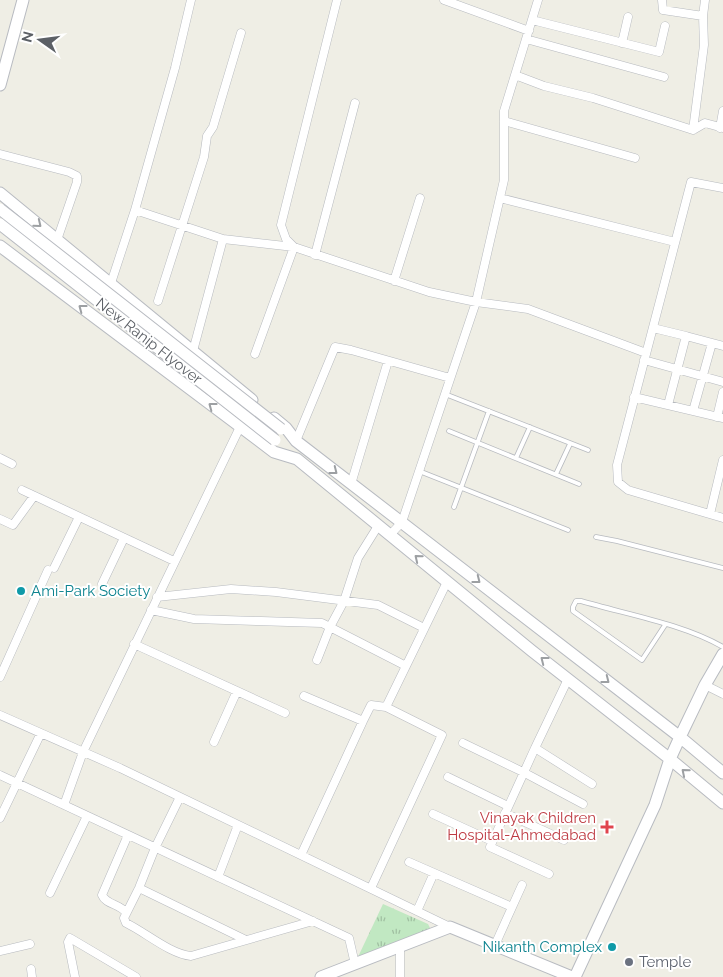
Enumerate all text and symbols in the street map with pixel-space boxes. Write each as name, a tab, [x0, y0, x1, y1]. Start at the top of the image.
north arrow	[15, 15, 65, 65]
text: N	[18, 30, 36, 44]
one-way arrow	[32, 218, 41, 226]
street label: New Ranip Flyover	[92, 294, 206, 388]
one-way arrow	[78, 305, 88, 314]
one-way arrow	[208, 403, 218, 412]
one-way arrow	[329, 465, 338, 474]
one-way arrow	[415, 555, 424, 563]
one-way arrow	[471, 575, 480, 583]
place label: Ami-Park Society	[31, 582, 150, 600]
marker: Ami-Park Society	[15, 585, 27, 597]
one-way arrow	[541, 658, 550, 666]
one-way arrow	[600, 674, 609, 682]
one-way arrow	[682, 768, 691, 777]
place label: Vinayak Children Hospital-Ahmedabad	[447, 809, 596, 844]
marker: Vinayak Children Hospital-Ahmedabad	[600, 820, 614, 834]
place label: Nikanth Complex	[482, 938, 602, 956]
marker: Nikanth Complex	[606, 941, 618, 953]
place label: Temple	[639, 953, 691, 971]
marker: Temple	[623, 956, 635, 968]

